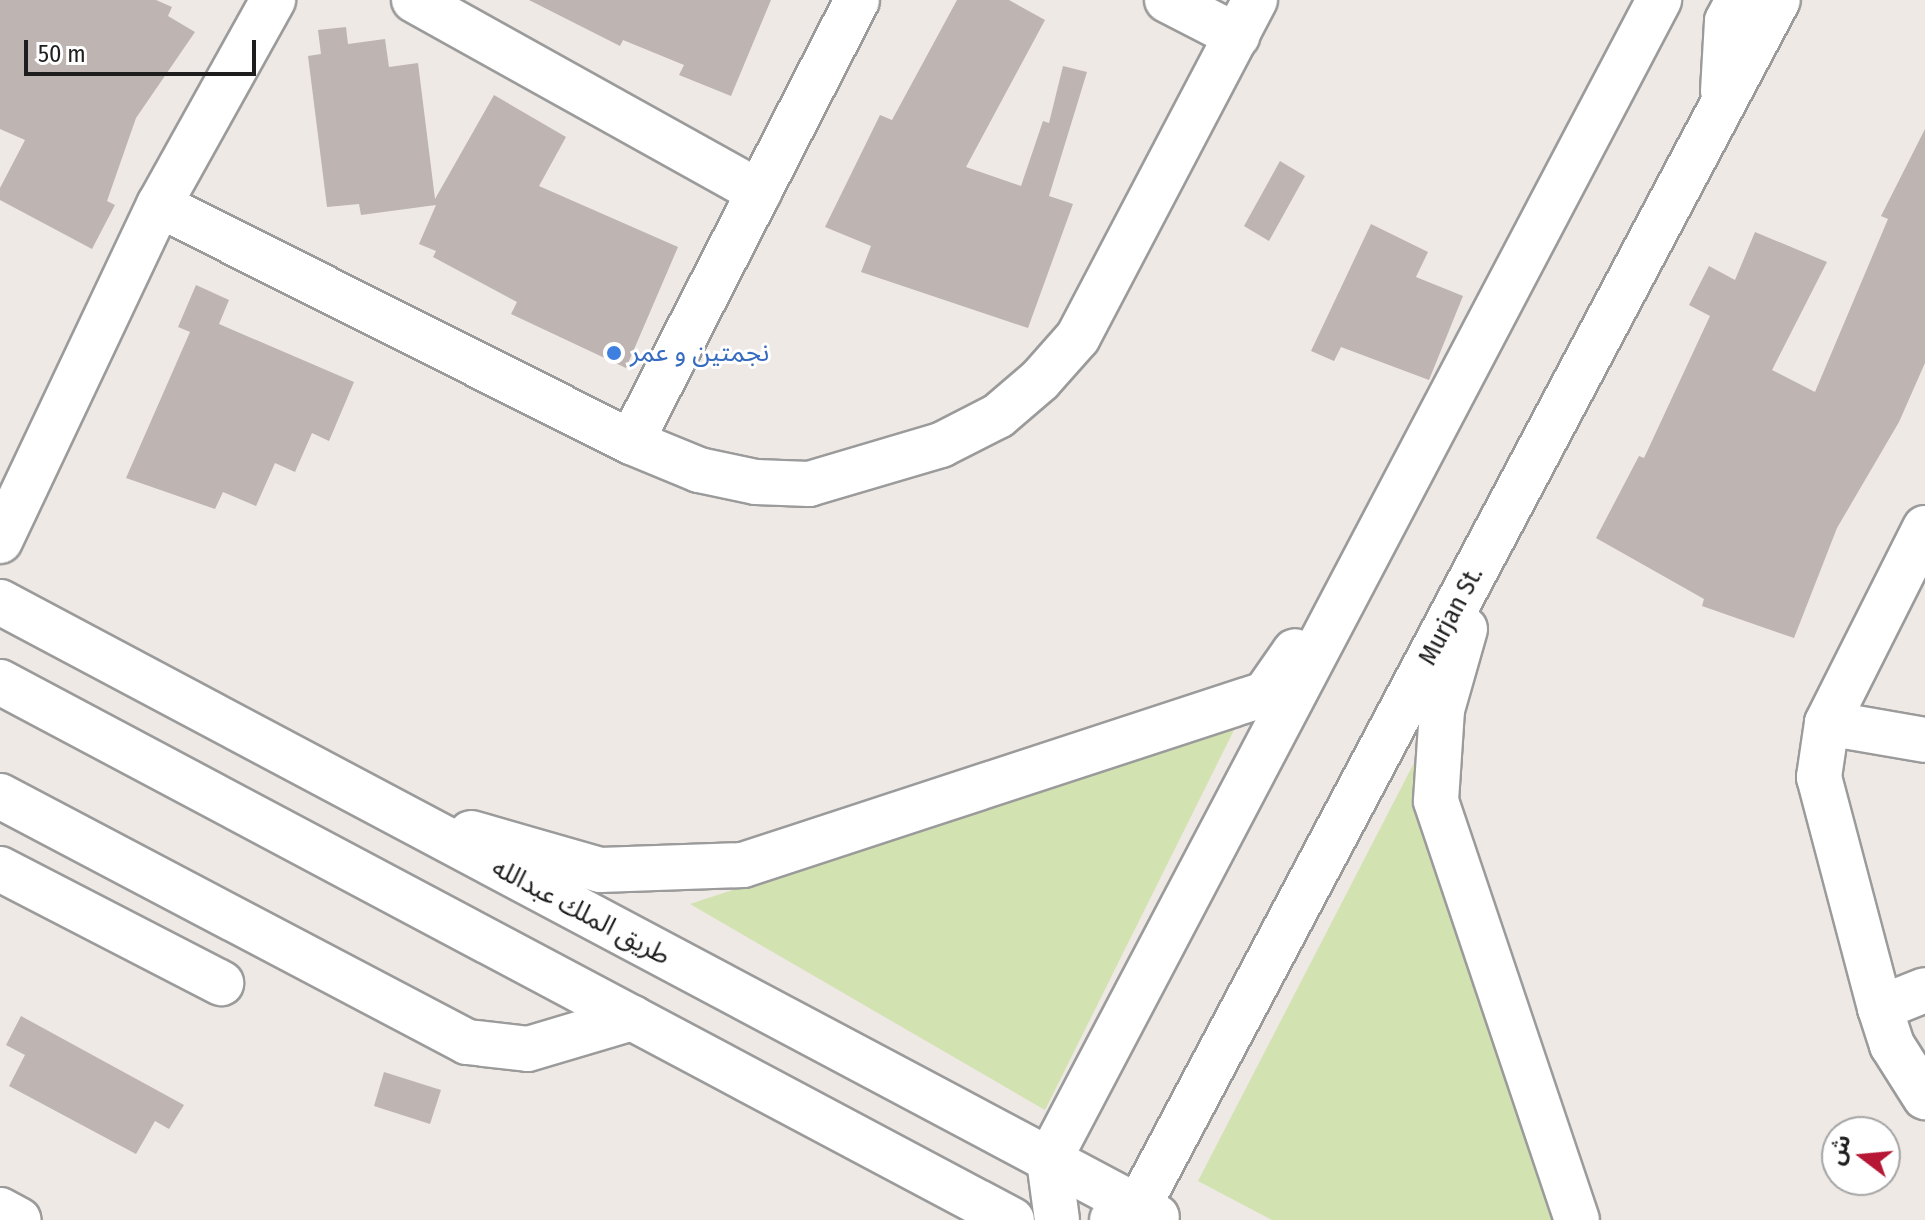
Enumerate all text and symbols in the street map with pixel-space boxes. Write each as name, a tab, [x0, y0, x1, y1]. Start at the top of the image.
scale bar	[28, 24, 260, 74]
text: 50 m	[38, 40, 86, 68]
place label: نجمتين و عمر	[630, 337, 769, 369]
marker: نجمتين و عمر	[605, 344, 623, 362]
street label: Murjan St.	[1412, 561, 1490, 671]
street label: طريق الملك عبدالله	[487, 852, 675, 972]
north arrow	[1821, 1116, 1901, 1196]
text: ش	[1822, 1132, 1857, 1168]

